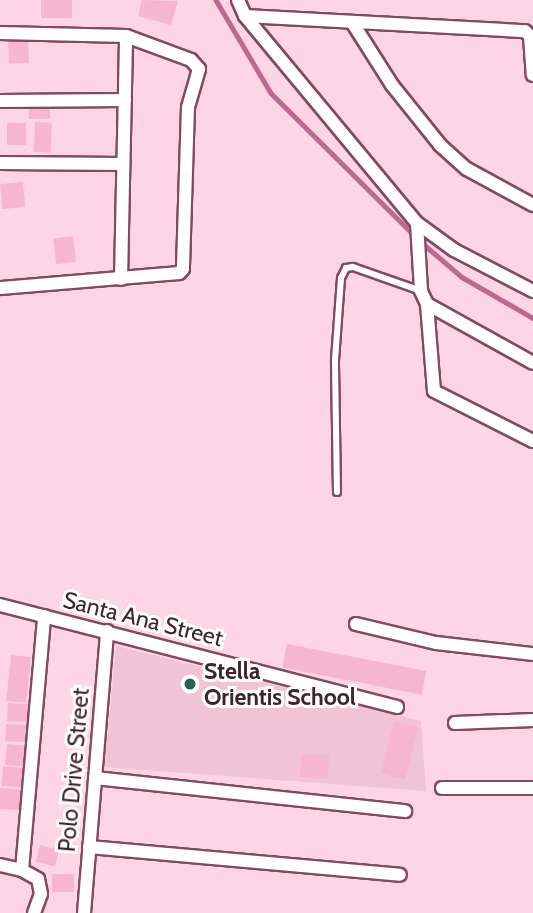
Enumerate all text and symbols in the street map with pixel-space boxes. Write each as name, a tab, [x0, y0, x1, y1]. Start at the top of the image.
street label: Santa Ana Street	[60, 586, 226, 652]
place label: Stella Orientis School	[204, 657, 356, 711]
marker: Stella Orientis School	[182, 676, 198, 692]
street label: Polo Drive Street	[53, 687, 95, 853]

